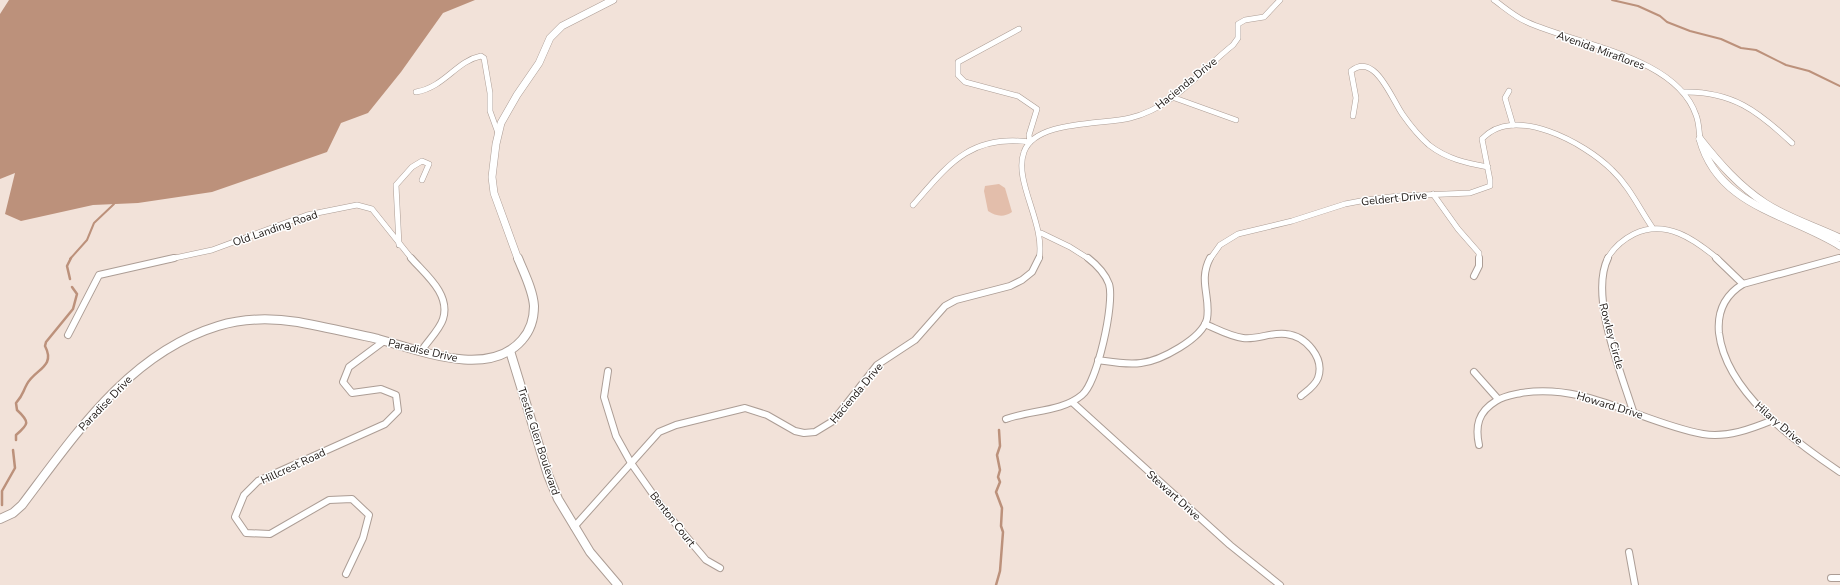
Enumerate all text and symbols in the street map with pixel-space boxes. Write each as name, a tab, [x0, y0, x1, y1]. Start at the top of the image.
street label: Avenida Miraflores	[1555, 28, 1647, 73]
street label: Hacienda Drive	[1152, 54, 1220, 113]
street label: Geldert Drive	[1360, 188, 1428, 209]
street label: Old Landing Road	[231, 207, 320, 250]
street label: Rowley Circle	[1595, 301, 1628, 371]
street label: Paradise Drive	[386, 335, 459, 366]
street label: Hacienda Drive	[826, 360, 886, 427]
street label: Paradise Drive	[75, 372, 136, 434]
street label: Trestle Glen Boulevard	[514, 385, 563, 497]
street label: Howard Drive	[1575, 388, 1645, 423]
street label: Hilary Drive	[1752, 398, 1806, 448]
street label: Hillcrest Road	[258, 445, 328, 488]
street label: Stewart Drive	[1143, 467, 1204, 524]
street label: Benton Court	[646, 489, 699, 550]

